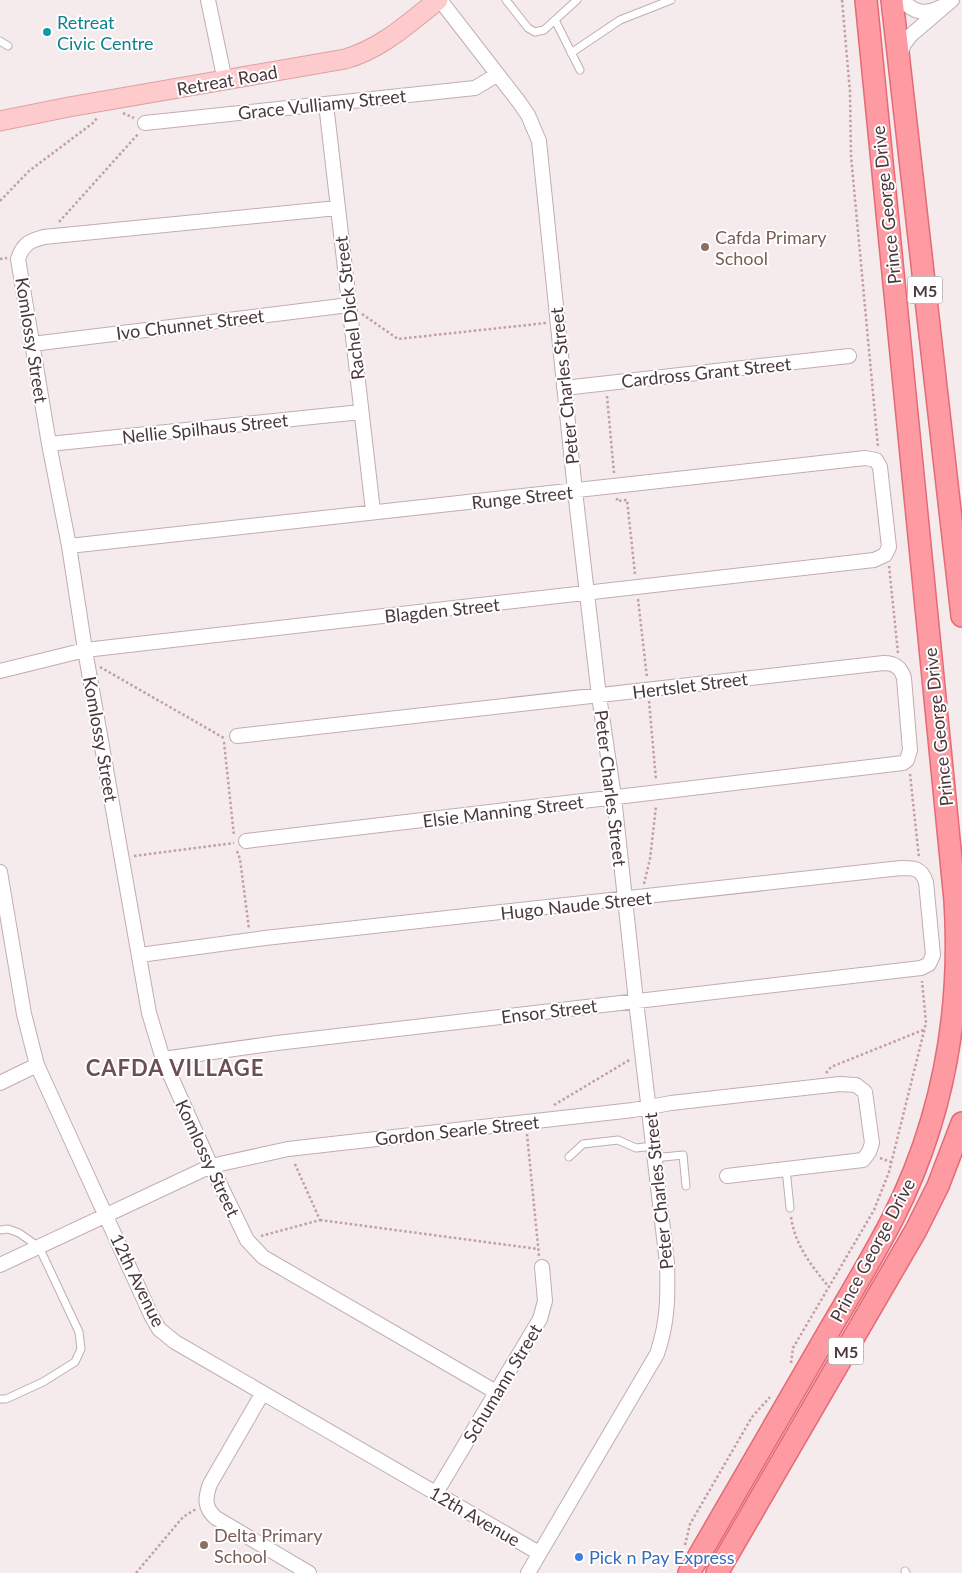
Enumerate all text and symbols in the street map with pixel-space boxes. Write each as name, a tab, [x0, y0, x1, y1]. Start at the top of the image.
place label: Retreat Civic Centre	[57, 11, 154, 54]
marker: Retreat Civic Centre	[41, 26, 53, 38]
street label: Retreat Road	[175, 60, 279, 100]
street label: Grace Vulliamy Street	[237, 84, 408, 124]
street label: Prince George Drive	[867, 125, 905, 285]
place label: Cafda Primary School	[715, 226, 827, 269]
street label: Rachel Dick Street	[329, 234, 369, 381]
marker: Cafda Primary School	[699, 241, 711, 253]
street label: Komlossy Street	[11, 276, 53, 405]
road number: M5	[908, 276, 942, 304]
street label: Ivo Chunnet Street	[115, 304, 266, 344]
street label: Peter Charles Street	[545, 306, 583, 466]
street label: Cardross Grant Street	[620, 352, 793, 392]
street label: Nellie Spilhaus Street	[121, 408, 290, 448]
street label: Runge Street	[470, 481, 574, 513]
street label: Blagden Street	[383, 593, 501, 627]
street label: Prince George Drive	[919, 647, 957, 807]
street label: Hertslet Street	[631, 667, 749, 703]
street label: Komlossy Street	[79, 675, 123, 804]
street label: Peter Charles Street	[590, 708, 632, 868]
street label: Elsie Manning Street	[421, 790, 585, 832]
street label: Hugo Naude Street	[499, 886, 653, 924]
street label: Ensor Street	[500, 994, 599, 1028]
district label: CAFDA VILLAGE	[86, 1054, 264, 1081]
street label: Komlossy Street	[171, 1096, 245, 1221]
street label: Gordon Searle Street	[374, 1110, 541, 1150]
street label: Peter Charles Street	[639, 1111, 677, 1271]
street label: Prince George Drive	[825, 1174, 919, 1326]
street label: 12th Avenue	[106, 1230, 170, 1330]
street label: Schumann Street	[458, 1319, 546, 1446]
road number: M5	[828, 1338, 864, 1364]
street label: 12th Avenue	[426, 1481, 524, 1551]
place label: Delta Primary School	[214, 1524, 323, 1567]
marker: Delta Primary School	[198, 1539, 210, 1551]
place label: Pick n Pay Express	[589, 1546, 735, 1568]
marker: Pick n Pay Express	[573, 1551, 585, 1563]

